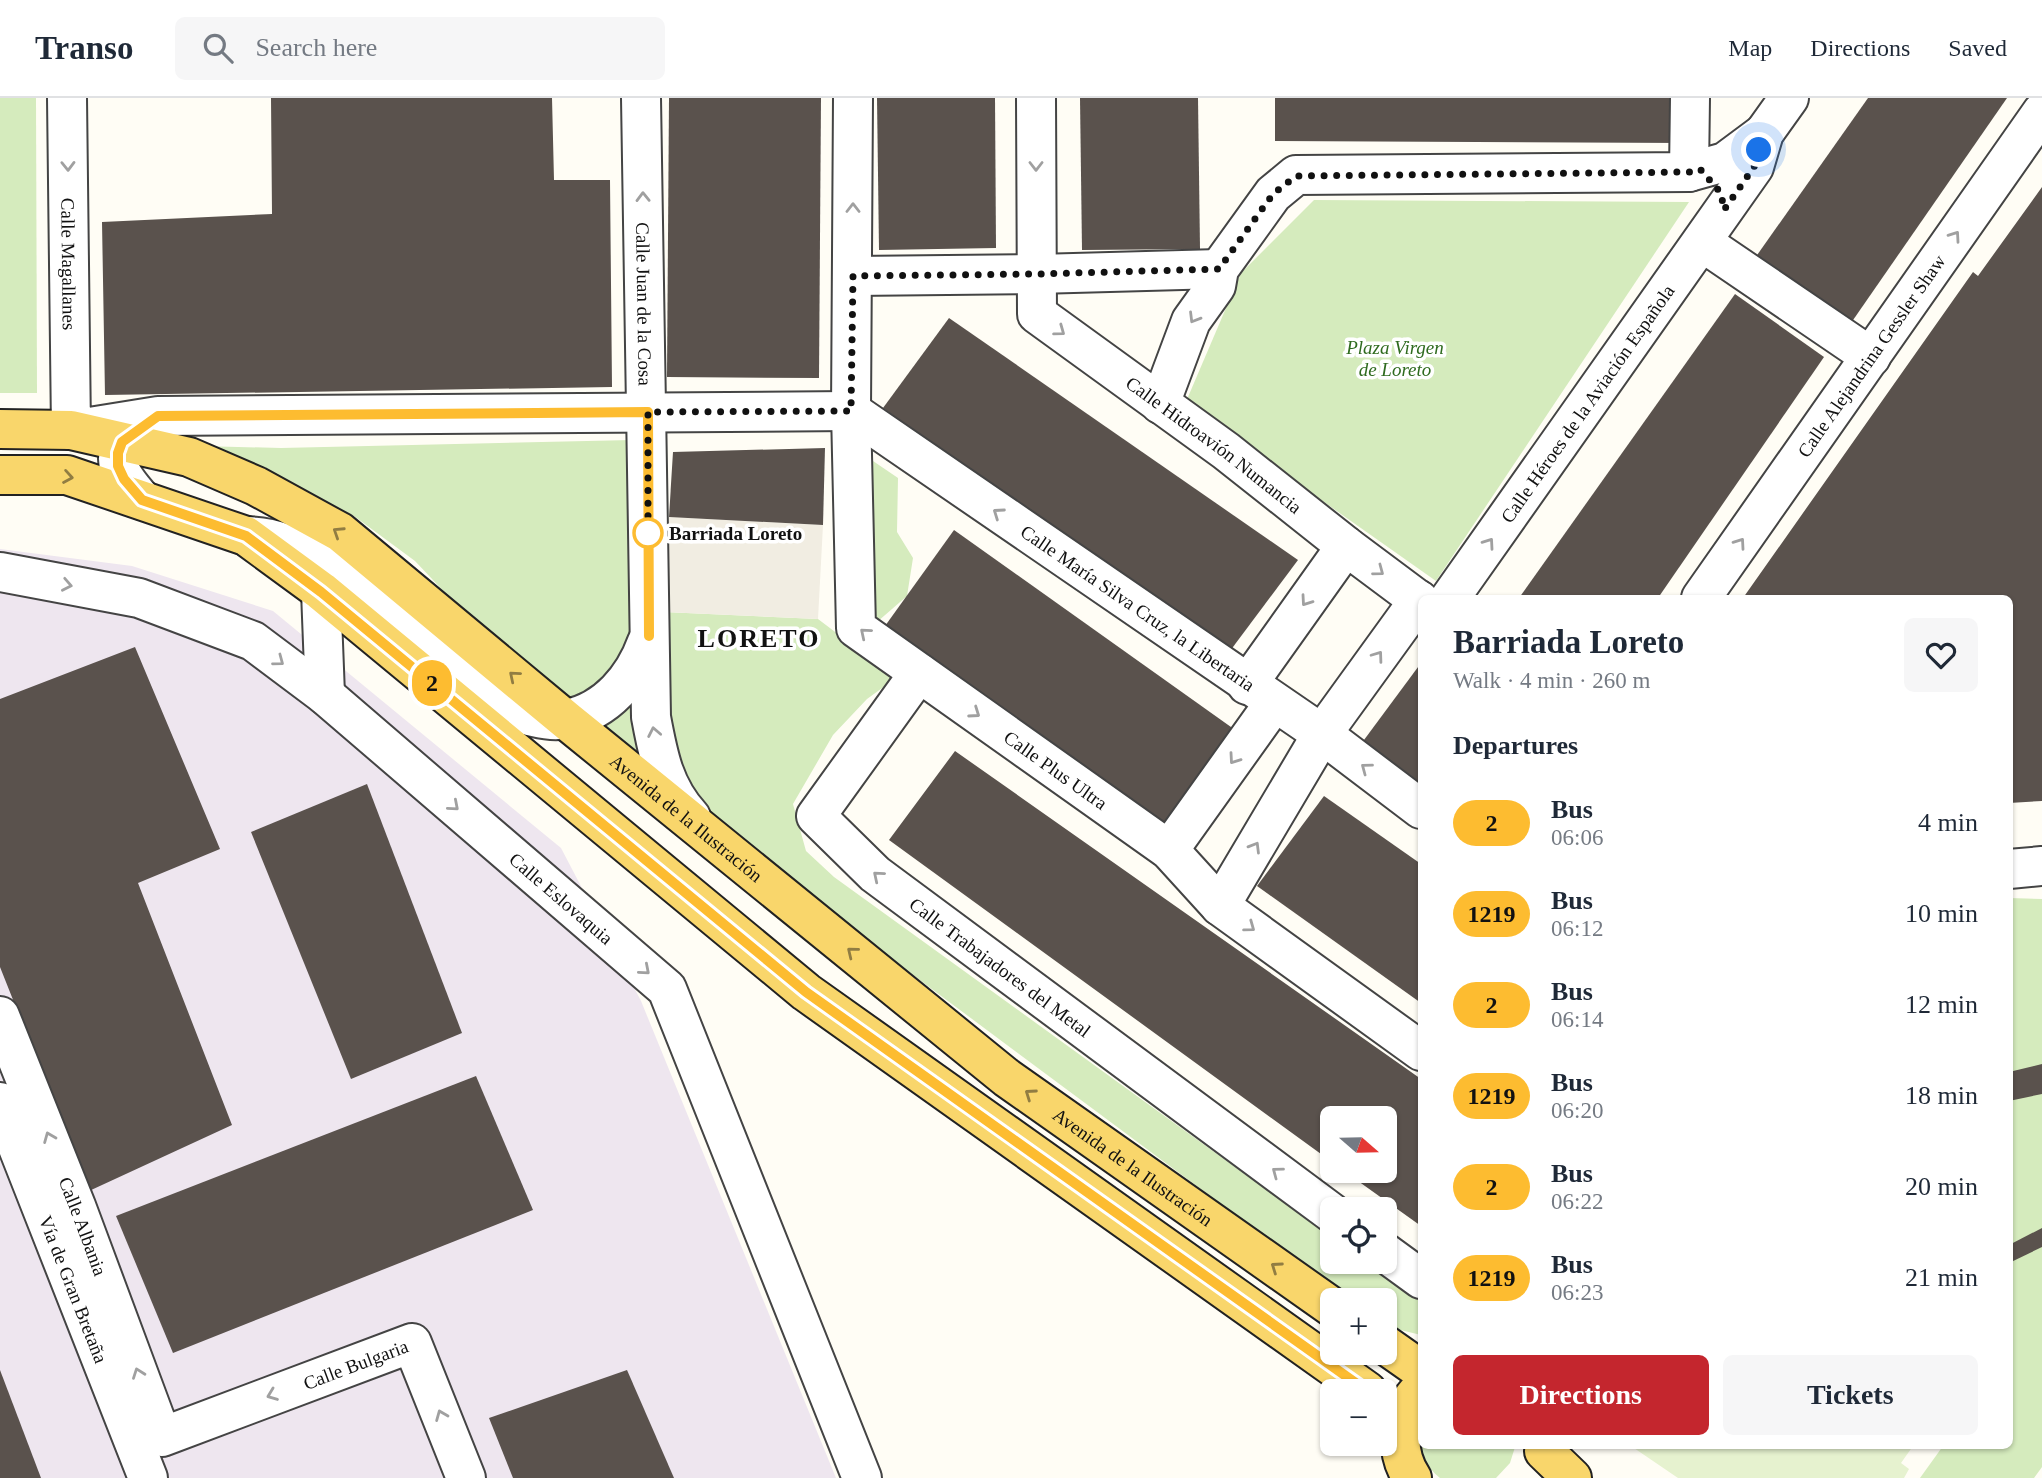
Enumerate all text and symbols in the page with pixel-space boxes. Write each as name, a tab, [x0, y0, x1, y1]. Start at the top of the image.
search box	[175, 17, 665, 80]
icon: search	[199, 29, 237, 67]
text: Transo	[35, 30, 133, 66]
text: Search here	[255, 33, 377, 62]
text: Map	[1728, 35, 1772, 61]
text: Directions	[1810, 35, 1910, 61]
text: Saved	[1948, 35, 2007, 61]
your location	[1741, 132, 1776, 167]
one-way arrow	[60, 161, 76, 172]
one-way arrow	[1028, 161, 1044, 172]
one-way arrow	[636, 191, 651, 202]
street label: Calle Magallanes	[57, 198, 80, 330]
one-way arrow	[845, 202, 861, 212]
street label: Calle Juan de la Cosa	[632, 222, 656, 387]
one-way arrow	[1947, 231, 1959, 244]
street label: Calle Alejandrina Gessler Shaw	[1793, 251, 1950, 461]
street label: Calle Héroes de la Aviación Española	[1497, 280, 1679, 527]
one-way arrow	[1189, 311, 1202, 324]
one-way arrow	[1052, 323, 1065, 335]
park label: Plaza Virgen de Loreto	[1345, 337, 1444, 380]
street label: Calle Hidroavión Numancia	[1122, 372, 1306, 518]
one-way arrow	[62, 469, 74, 484]
one-way arrow	[993, 509, 1006, 521]
marker: Barriada Loreto	[633, 518, 663, 548]
street label: Calle María Silva Cruz, la Libertaria	[1017, 521, 1259, 696]
place label: Barriada Loreto	[669, 523, 802, 544]
one-way arrow	[333, 528, 346, 540]
one-way arrow	[1481, 538, 1493, 551]
one-way arrow	[1732, 538, 1744, 551]
one-way arrow	[1371, 562, 1384, 575]
one-way arrow	[61, 576, 73, 591]
one-way arrow	[1302, 593, 1314, 606]
button: heart	[1904, 618, 1978, 692]
district label: LORETO	[698, 624, 820, 653]
text: Barriada Loreto	[1453, 624, 1684, 660]
one-way arrow	[860, 629, 873, 641]
one-way arrow	[1370, 651, 1383, 664]
one-way arrow	[271, 652, 284, 665]
line badge: 2	[409, 660, 455, 706]
text: Walk · 4 min · 260 m	[1453, 668, 1650, 693]
text: 2	[426, 670, 438, 696]
one-way arrow	[509, 672, 522, 684]
one-way arrow	[967, 705, 980, 717]
one-way arrow	[647, 726, 662, 738]
street label: Calle Plus Ultra	[1000, 726, 1112, 814]
text: Departures	[1453, 731, 1578, 760]
street label: Avenida de la Ilustración	[606, 750, 767, 887]
one-way arrow	[1230, 751, 1243, 764]
one-way arrow	[1362, 763, 1374, 776]
text: Bus	[1551, 795, 1593, 824]
one-way arrow	[446, 798, 459, 810]
text: 4 min	[1918, 808, 1978, 837]
text: 2	[1486, 810, 1498, 836]
text: 06:06	[1551, 825, 1603, 850]
one-way arrow	[1246, 841, 1259, 854]
street label: Calle Eslovaquia	[505, 848, 617, 949]
one-way arrow	[874, 872, 887, 884]
text: Bus	[1551, 886, 1593, 915]
street label: Calle Trabajadores del Metal	[905, 893, 1095, 1041]
text: 10 min	[1905, 899, 1978, 928]
text: 1219	[1468, 901, 1516, 927]
text: 06:12	[1551, 916, 1603, 941]
one-way arrow	[1242, 919, 1255, 932]
one-way arrow	[847, 948, 859, 961]
one-way arrow	[637, 962, 650, 974]
text: Bus	[1551, 977, 1593, 1006]
text: 12 min	[1905, 990, 1978, 1019]
text: 2	[1486, 992, 1498, 1018]
text: 06:14	[1551, 1007, 1603, 1032]
text: Bus	[1551, 1068, 1593, 1097]
text: 18 min	[1905, 1081, 1978, 1110]
text: 1219	[1468, 1083, 1516, 1109]
one-way arrow	[1025, 1090, 1038, 1103]
text: 06:20	[1551, 1098, 1603, 1123]
street label: Avenida de la Ilustración	[1049, 1104, 1217, 1231]
north arrow	[1320, 1106, 1396, 1183]
map controls	[1320, 1106, 1397, 1456]
one-way arrow	[43, 1132, 57, 1144]
text: Bus	[1551, 1159, 1593, 1188]
one-way arrow	[1272, 1168, 1285, 1181]
text: 20 min	[1905, 1172, 1978, 1201]
street label: Calle Albania	[54, 1174, 111, 1279]
text: 2	[1486, 1174, 1498, 1200]
text: 06:22	[1551, 1189, 1603, 1214]
button: locate	[1320, 1197, 1397, 1274]
street label: Vía de Gran Bretaña	[35, 1212, 112, 1367]
text: Bus	[1551, 1250, 1593, 1279]
one-way arrow	[1271, 1263, 1284, 1276]
text: 21 min	[1905, 1263, 1978, 1292]
text: 1219	[1468, 1265, 1516, 1291]
text: 06:23	[1551, 1280, 1603, 1305]
button: +	[1320, 1288, 1397, 1365]
street label: Calle Bulgaria	[300, 1335, 412, 1394]
button: Directions	[1453, 1355, 1709, 1435]
button: Tickets	[1723, 1355, 1978, 1435]
one-way arrow	[132, 1367, 146, 1379]
button: −	[1320, 1379, 1397, 1456]
one-way arrow	[266, 1387, 278, 1401]
one-way arrow	[435, 1409, 449, 1421]

